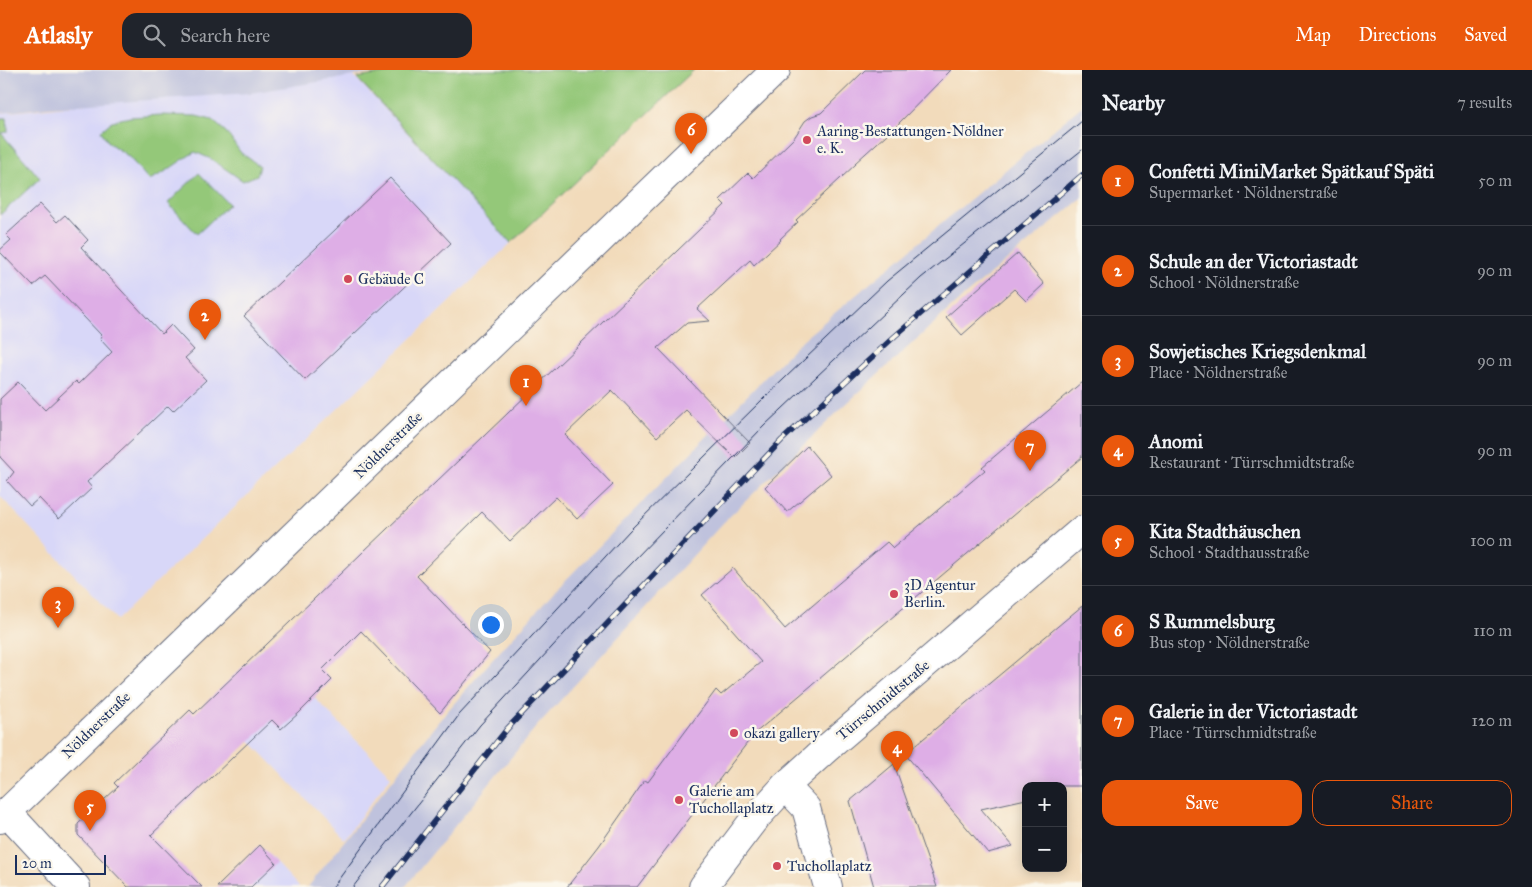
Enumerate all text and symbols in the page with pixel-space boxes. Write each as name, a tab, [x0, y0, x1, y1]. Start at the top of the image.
search box	[122, 13, 472, 58]
text: Atlasly	[25, 20, 92, 50]
icon: search	[140, 21, 168, 49]
text: Search here	[180, 24, 270, 47]
text: Map	[1295, 24, 1331, 46]
text: Directions	[1359, 24, 1436, 46]
text: Saved	[1464, 24, 1507, 46]
text: Nearby	[1102, 90, 1165, 116]
text: 7 results	[1457, 93, 1512, 112]
pin: 6	[675, 113, 707, 154]
place label: Aaring-Bestattungen-Nöldner e. K.	[816, 122, 1004, 157]
marker: Aaring-Bestattungen-Nöldner e. K.	[801, 134, 813, 146]
text: Confetti MiniMarket Spätkauf Späti	[1149, 160, 1434, 183]
text: 1	[1115, 171, 1121, 190]
text: 50 m	[1478, 171, 1512, 190]
text: Supermarket · Nöldnerstraße	[1149, 183, 1338, 202]
text: Schule an der Victoriastadt	[1149, 250, 1358, 273]
text: 2	[1114, 261, 1122, 280]
text: 90 m	[1477, 261, 1512, 280]
place label: Gebäude C	[358, 270, 424, 288]
marker: Gebäude C	[342, 273, 354, 285]
text: School · Nöldnerstraße	[1149, 273, 1299, 292]
pin: 2	[189, 299, 221, 340]
text: Sowjetisches Kriegsdenkmal	[1149, 340, 1366, 363]
text: 3	[1115, 351, 1121, 370]
text: 90 m	[1477, 351, 1512, 370]
text: Place · Nöldnerstraße	[1149, 363, 1287, 382]
pin: 1	[510, 365, 542, 406]
street label: Nöldnerstraße	[350, 408, 426, 482]
pin: 7	[1014, 430, 1046, 471]
text: Anomi	[1149, 430, 1203, 453]
text: 4	[1114, 441, 1122, 460]
text: 90 m	[1477, 441, 1512, 460]
text: Restaurant · Türrschmidtstraße	[1149, 453, 1355, 472]
text: Kita Stadthäuschen	[1149, 520, 1301, 543]
text: 5	[1114, 531, 1122, 550]
text: 100 m	[1470, 531, 1512, 550]
text: School · Stadthausstraße	[1149, 543, 1309, 562]
place label: 3D Agentur Berlin.	[904, 576, 976, 611]
pin: 3	[42, 587, 74, 628]
marker: 3D Agentur Berlin.	[888, 588, 900, 600]
text: S Rummelsburg	[1149, 610, 1274, 633]
your location	[478, 612, 504, 638]
text: 6	[1114, 621, 1122, 640]
text: 110 m	[1473, 621, 1512, 640]
text: Bus stop · Nöldnerstraße	[1149, 633, 1310, 652]
street label: Türrschmidtstraße	[833, 656, 933, 744]
street label: Nöldnerstraße	[58, 688, 134, 762]
text: Galerie in der Victoriastadt	[1149, 700, 1357, 723]
text: 7	[1114, 711, 1122, 730]
text: 120 m	[1472, 711, 1512, 730]
text: Place · Türrschmidtstraße	[1149, 723, 1317, 742]
place label: okazi gallery	[744, 724, 820, 742]
marker: okazi gallery	[728, 727, 740, 739]
pin: 4	[881, 731, 913, 772]
button: Save	[1102, 780, 1302, 826]
button: Share	[1312, 780, 1512, 826]
place label: Galerie am Tuchollaplatz	[689, 782, 774, 817]
map controls	[1022, 782, 1067, 872]
button: +	[1022, 782, 1067, 827]
pin: 5	[74, 790, 106, 831]
marker: Galerie am Tuchollaplatz	[673, 794, 685, 806]
button: −	[1022, 827, 1067, 872]
scale bar	[15, 852, 106, 875]
text: 20 m	[22, 855, 52, 872]
place label: Tuchollaplatz	[787, 857, 872, 875]
marker: Tuchollaplatz	[771, 860, 783, 872]

